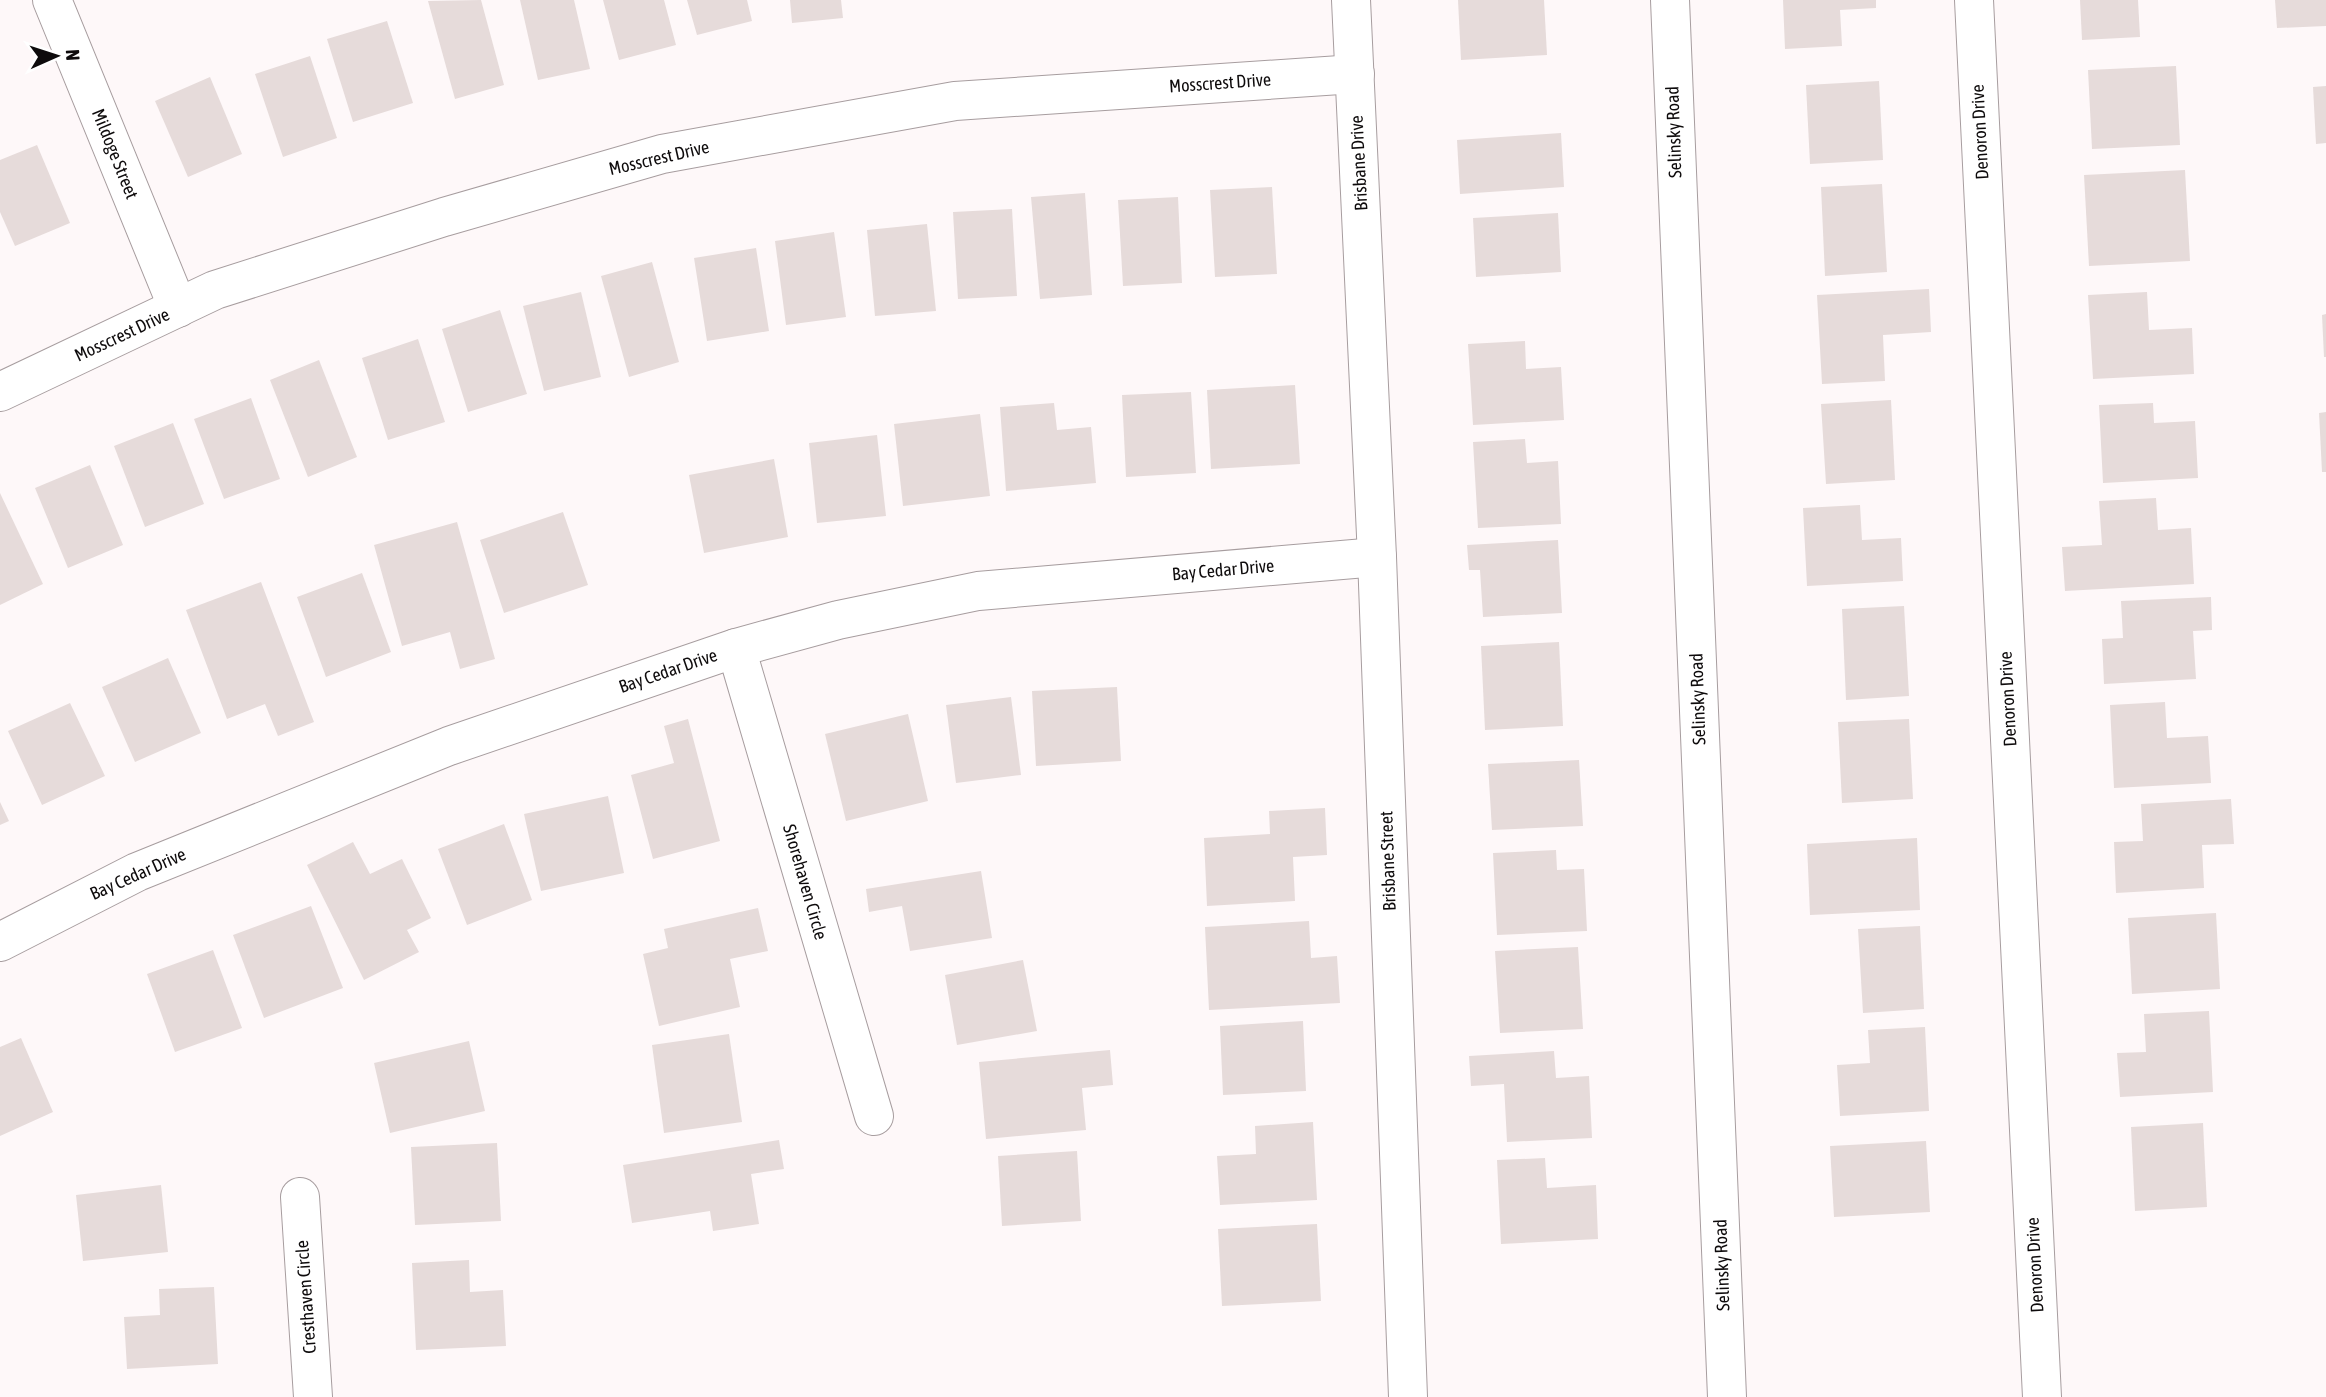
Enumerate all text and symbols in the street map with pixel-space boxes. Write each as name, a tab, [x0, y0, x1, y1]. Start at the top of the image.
north arrow	[21, 21, 91, 91]
text: N	[62, 49, 84, 61]
street label: Mosscrest Drive	[1168, 68, 1272, 97]
street label: Denoron Drive	[1967, 84, 1992, 180]
street label: Selinsky Road	[1661, 86, 1686, 178]
street label: Mildoge Street	[88, 106, 143, 202]
street label: Brisbane Drive	[1346, 115, 1371, 211]
street label: Mosscrest Drive	[607, 136, 711, 179]
street label: Mosscrest Drive	[71, 303, 173, 366]
street label: Bay Cedar Drive	[1171, 555, 1275, 584]
street label: Bay Cedar Drive	[616, 644, 720, 697]
street label: Denoron Drive	[1995, 651, 2020, 747]
street label: Selinsky Road	[1685, 653, 1710, 745]
street label: Brisbane Street	[1375, 811, 1400, 911]
street label: Shorehaven Circle	[779, 822, 832, 942]
street label: Bay Cedar Drive	[87, 843, 189, 904]
street label: Denoron Drive	[2022, 1217, 2047, 1313]
street label: Selinsky Road	[1709, 1219, 1734, 1311]
street label: Cresthaven Circle	[291, 1240, 320, 1355]

